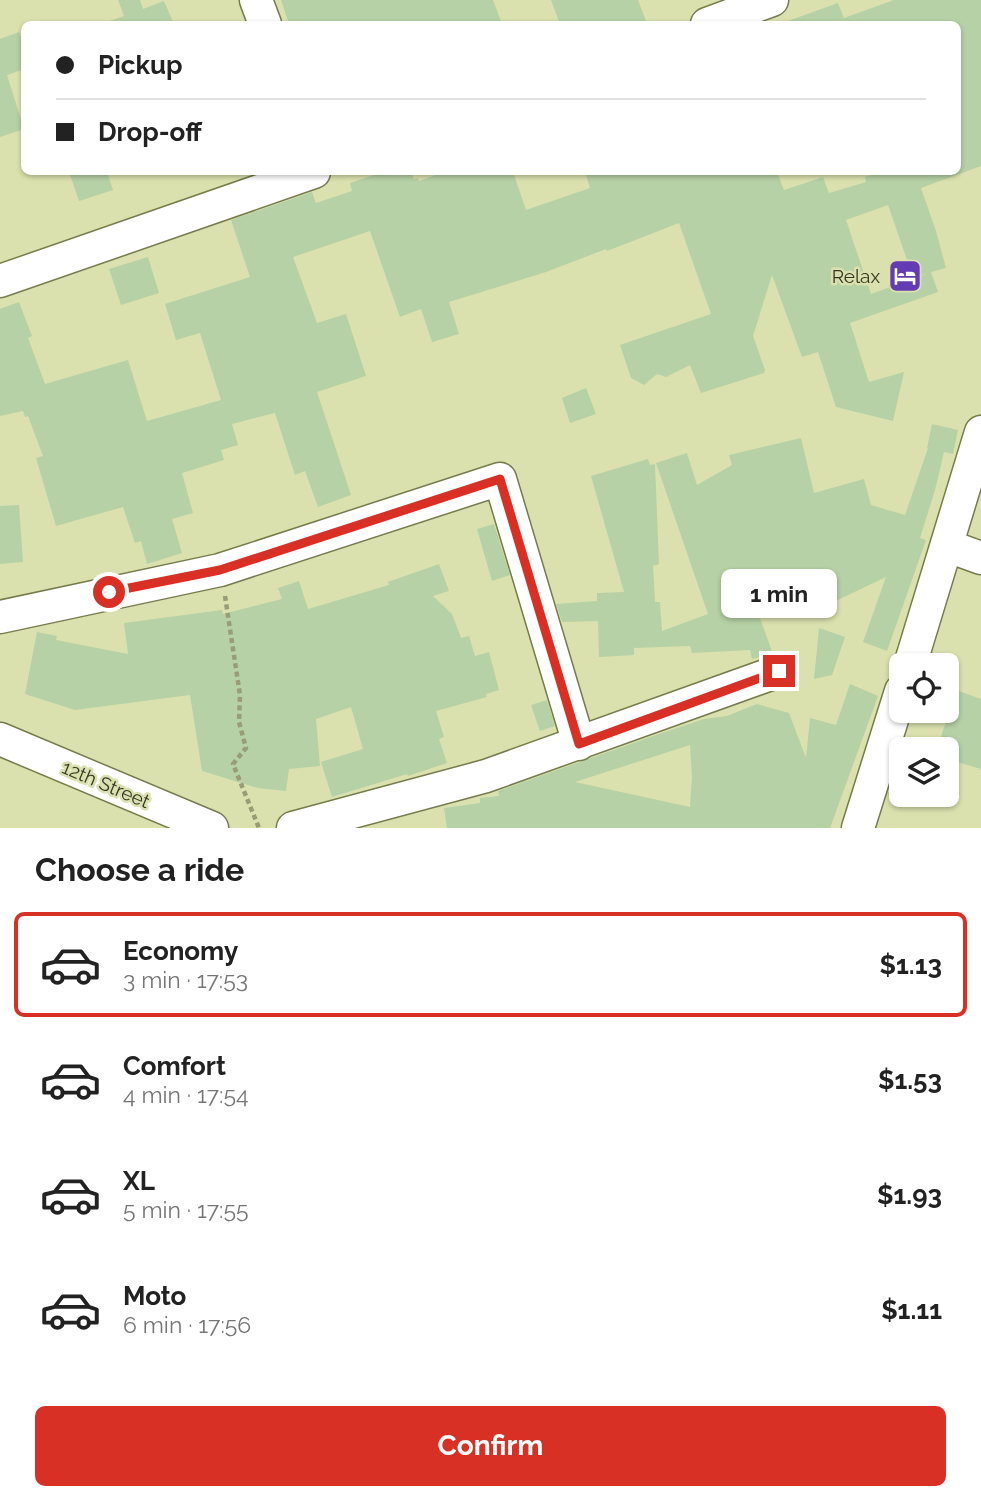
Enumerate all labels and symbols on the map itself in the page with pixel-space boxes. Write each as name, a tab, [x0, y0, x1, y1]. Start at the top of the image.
hotel icon: Relax	[886, 257, 924, 295]
place label: Relax	[832, 265, 880, 287]
callout: 1 min	[721, 570, 837, 618]
route start	[93, 576, 125, 608]
route end	[763, 655, 795, 687]
street label: 12th Street	[59, 756, 154, 813]

